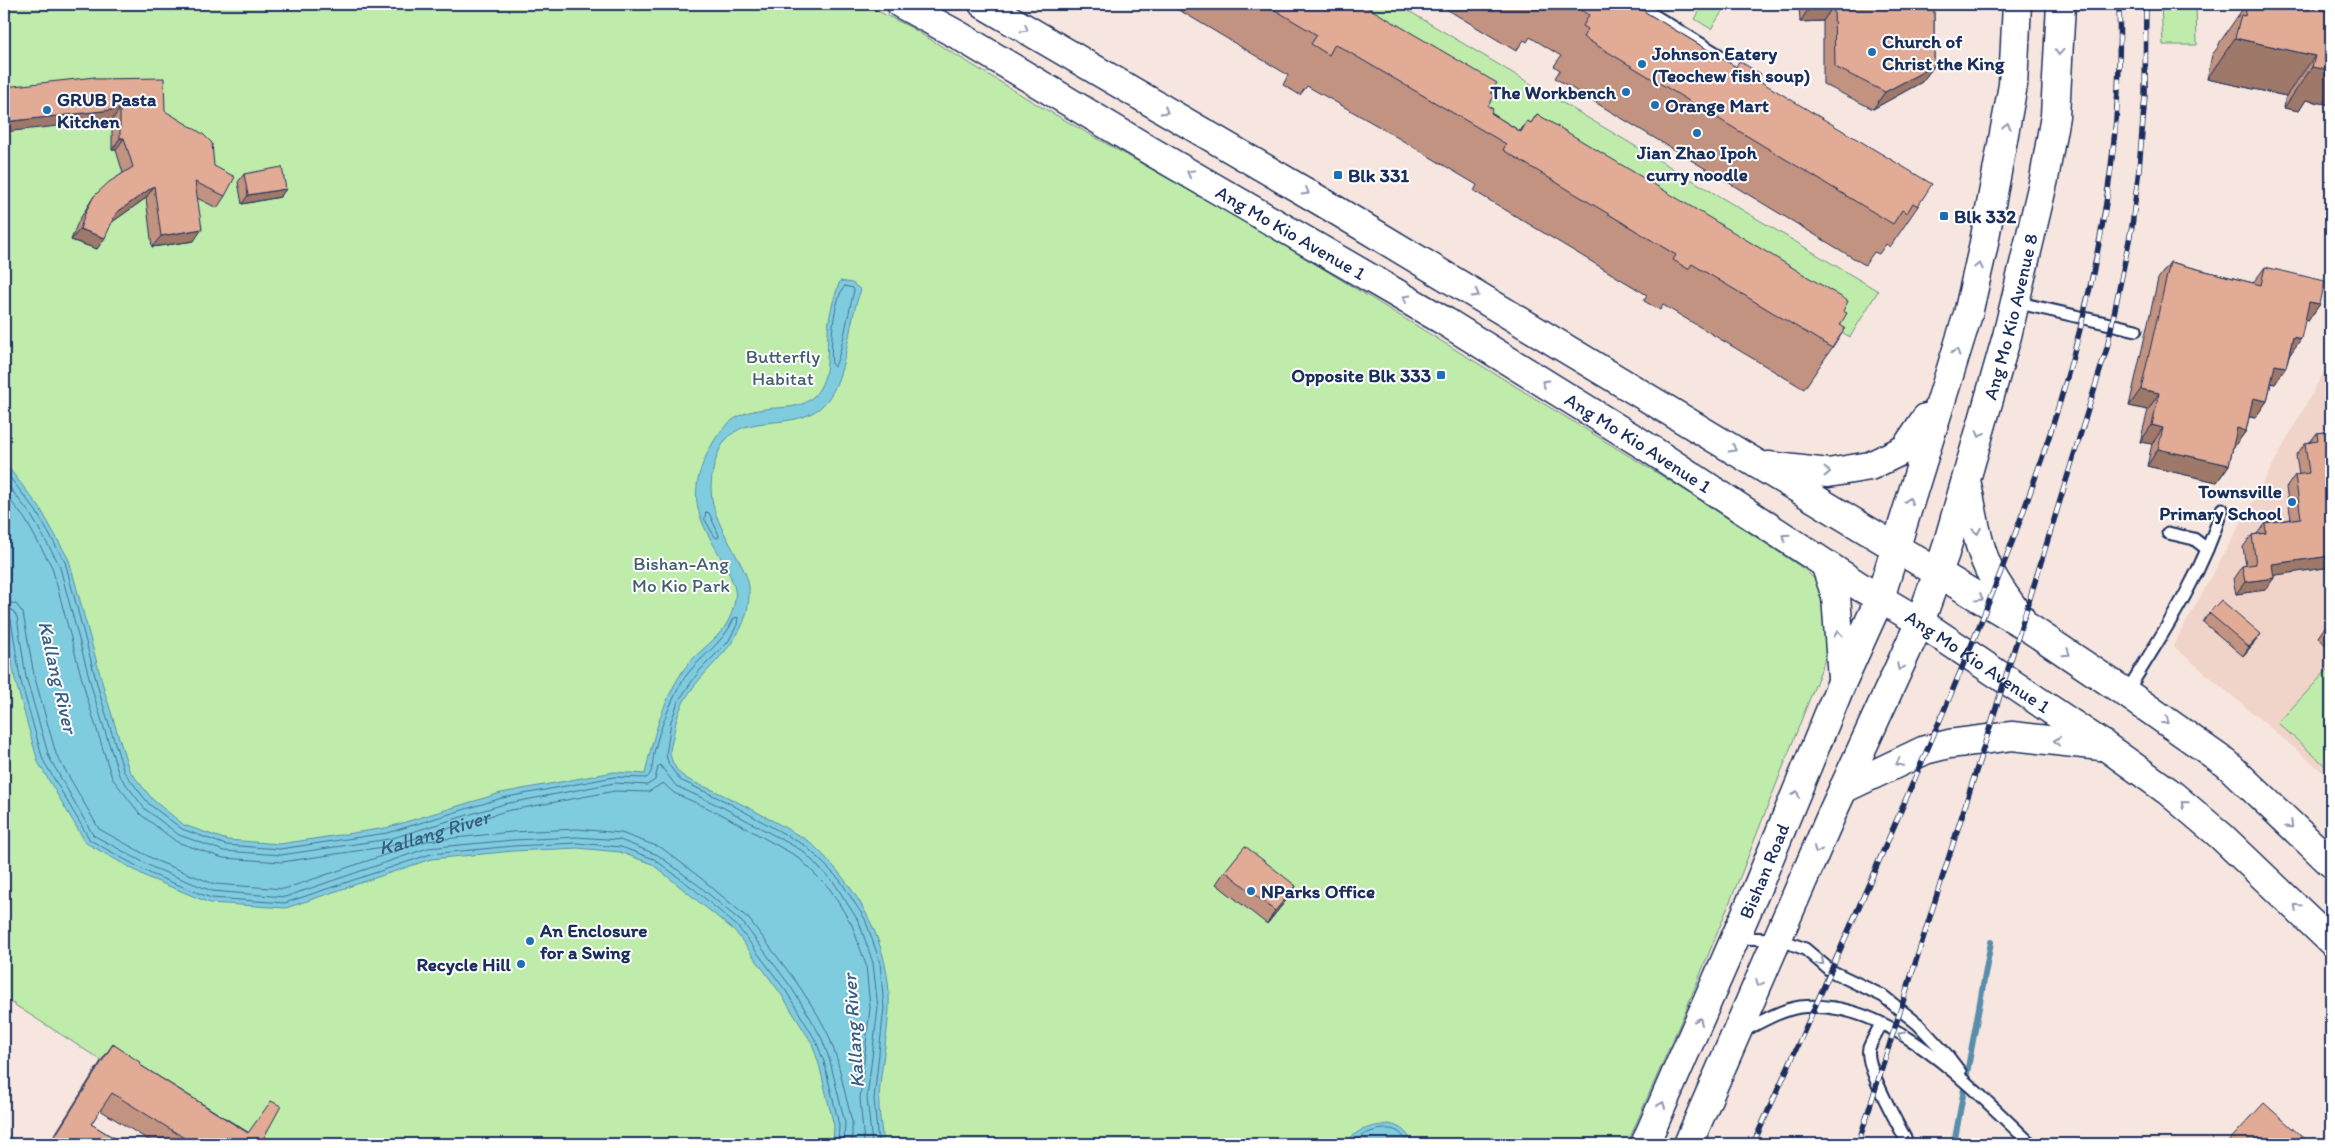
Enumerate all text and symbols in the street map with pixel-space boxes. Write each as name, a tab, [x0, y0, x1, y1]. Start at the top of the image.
one-way arrow	[1020, 22, 1029, 32]
place label: Church of Christ the King	[1882, 30, 2005, 75]
place label: Johnson Eatery (Teochew fish soup)	[1651, 42, 1810, 87]
marker: Church of Christ the King	[1866, 46, 1878, 58]
one-way arrow	[2054, 49, 2065, 57]
marker: Johnson Eatery (Teochew fish soup)	[1636, 58, 1648, 70]
place label: The Workbench	[1490, 81, 1617, 104]
marker: The Workbench	[1620, 86, 1632, 98]
place label: GRUB Pasta Kitchen	[57, 88, 157, 133]
place label: Orange Mart	[1665, 94, 1770, 117]
marker: Orange Mart	[1649, 99, 1661, 111]
marker: GRUB Pasta Kitchen	[41, 104, 53, 116]
one-way arrow	[1160, 104, 1169, 114]
one-way arrow	[2001, 122, 2011, 130]
marker: Jian Zhao Ipoh curry noodle	[1691, 127, 1703, 139]
place label: Jian Zhao Ipoh curry noodle	[1636, 141, 1758, 186]
place label: Blk 331	[1348, 164, 1409, 187]
one-way arrow	[1186, 169, 1195, 179]
marker: Blk 331	[1332, 169, 1344, 181]
street label: Ang Mo Kio Avenue 1	[1212, 180, 1370, 285]
one-way arrow	[1300, 186, 1309, 196]
place label: Blk 332	[1954, 205, 2016, 228]
marker: Blk 332	[1938, 210, 1950, 222]
street label: Ang Mo Kio Avenue 8	[1978, 231, 2043, 402]
one-way arrow	[1973, 262, 1984, 271]
one-way arrow	[1470, 287, 1479, 297]
one-way arrow	[1402, 295, 1411, 305]
park label: Butterfly Habitat	[746, 345, 820, 390]
one-way arrow	[1950, 349, 1960, 357]
place label: Opposite Blk 333	[1291, 364, 1431, 387]
marker: Opposite Blk 333	[1435, 369, 1447, 381]
one-way arrow	[1541, 380, 1550, 390]
street label: Ang Mo Kio Avenue 1	[1561, 388, 1716, 498]
one-way arrow	[1975, 430, 1986, 438]
one-way arrow	[1728, 443, 1737, 453]
one-way arrow	[1824, 467, 1831, 477]
place label: Townsville Primary School	[2159, 480, 2283, 525]
marker: Townsville Primary School	[2286, 496, 2298, 508]
one-way arrow	[1904, 498, 1914, 506]
one-way arrow	[1971, 527, 1981, 535]
one-way arrow	[1781, 534, 1790, 543]
park label: Bishan-Ang Mo Kio Park	[632, 552, 730, 597]
one-way arrow	[1974, 592, 1983, 602]
street label: Ang Mo Kio Avenue 1	[1901, 605, 2055, 718]
water label: Kallang River	[33, 619, 83, 737]
one-way arrow	[1833, 629, 1844, 637]
one-way arrow	[2061, 647, 2071, 656]
one-way arrow	[1895, 662, 1906, 671]
one-way arrow	[2160, 715, 2170, 724]
one-way arrow	[2052, 736, 2060, 747]
one-way arrow	[1895, 757, 1904, 767]
one-way arrow	[1790, 790, 1800, 799]
one-way arrow	[2180, 801, 2189, 810]
water label: Kallang River	[377, 804, 495, 859]
street label: Bishan Road	[1734, 819, 1795, 922]
one-way arrow	[2285, 819, 2294, 828]
one-way arrow	[1812, 845, 1823, 854]
place label: NParks Office	[1261, 880, 1375, 903]
marker: NParks Office	[1245, 885, 1257, 897]
one-way arrow	[2294, 904, 2303, 913]
place label: An Enclosure for a Swing	[539, 919, 647, 964]
marker: An Enclosure for a Swing	[524, 935, 536, 947]
place label: Recycle Hill	[416, 953, 512, 976]
one-way arrow	[1815, 956, 1824, 965]
marker: Recycle Hill	[515, 958, 527, 970]
water label: Kallang River	[837, 971, 869, 1089]
one-way arrow	[1754, 978, 1765, 987]
one-way arrow	[1692, 1017, 1703, 1026]
one-way arrow	[1897, 1031, 1906, 1041]
one-way arrow	[1656, 1101, 1667, 1110]

